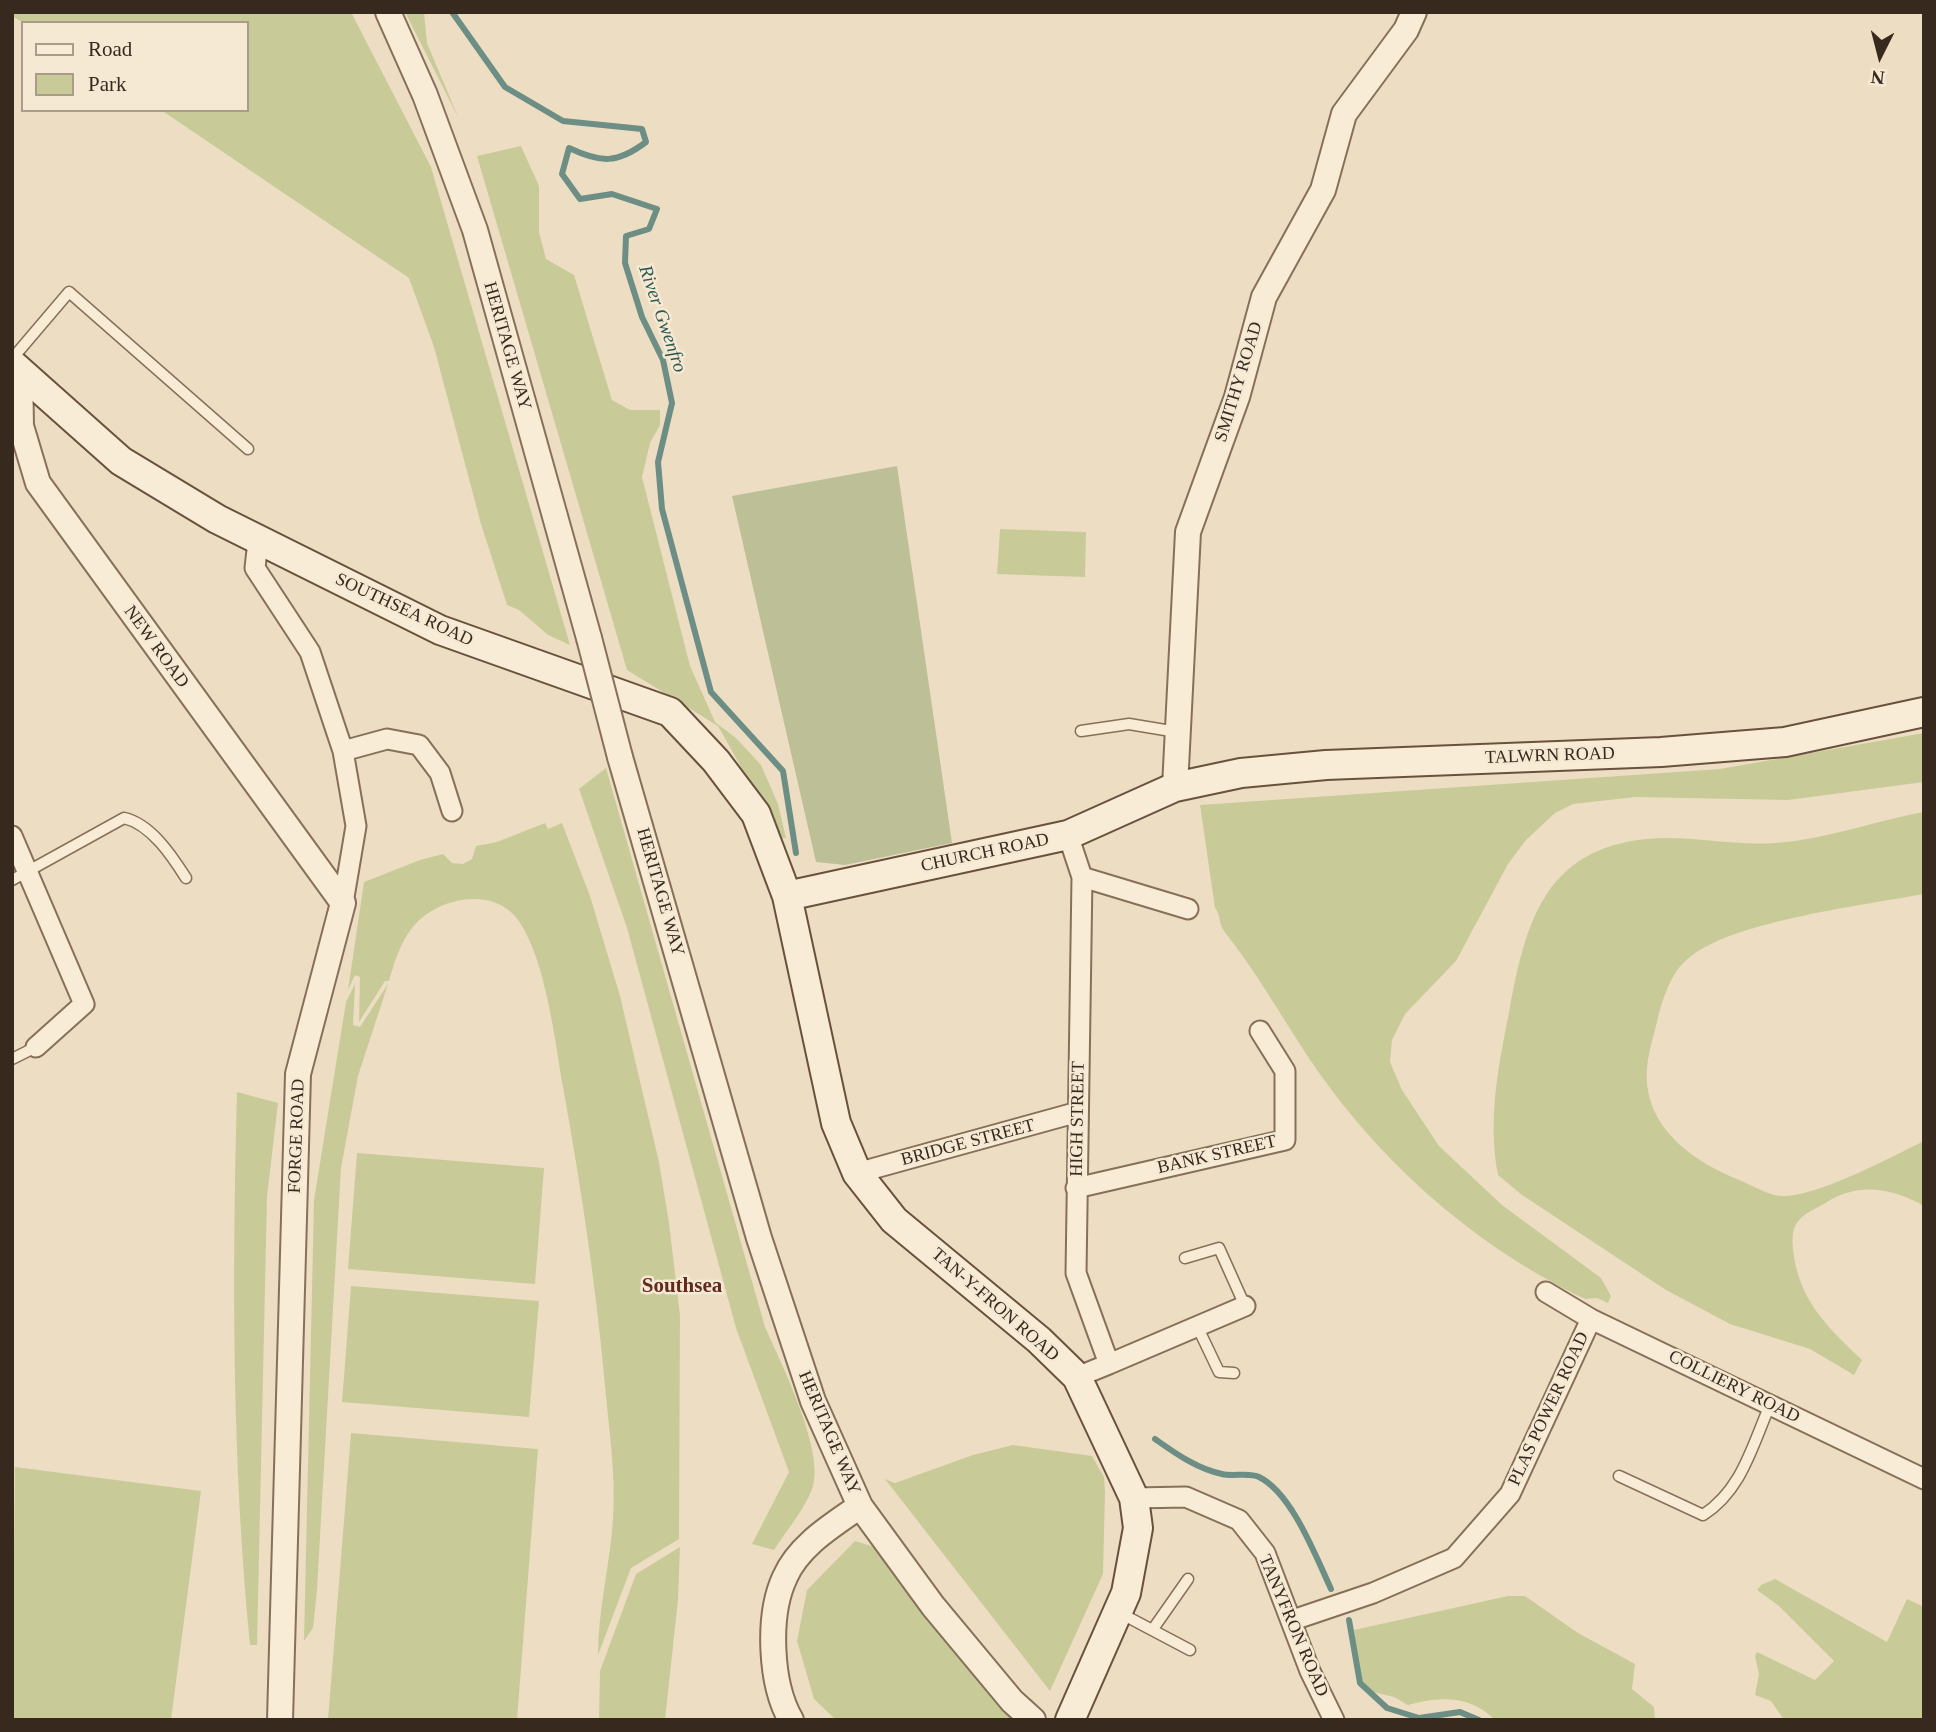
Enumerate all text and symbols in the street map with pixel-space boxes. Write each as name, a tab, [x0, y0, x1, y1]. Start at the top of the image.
legend	[21, 21, 248, 112]
north arrow	[1845, 21, 1915, 91]
text: Road	[88, 37, 132, 61]
text: N	[1870, 66, 1886, 89]
text: Park	[88, 72, 127, 96]
water label: River Gwenfro	[633, 262, 691, 376]
street label: HERITAGE WAY	[478, 279, 536, 413]
street label: SMITHY ROAD	[1210, 319, 1268, 445]
street label: SOUTHSEA ROAD	[332, 569, 476, 651]
street label: NEW ROAD	[119, 602, 193, 692]
street label: TALWRN ROAD	[1485, 743, 1615, 769]
street label: HERITAGE WAY	[631, 825, 689, 959]
street label: CHURCH ROAD	[919, 829, 1051, 877]
street label: HIGH STREET	[1066, 1061, 1090, 1177]
street label: FORGE ROAD	[284, 1078, 310, 1194]
street label: BRIDGE STREET	[899, 1115, 1037, 1171]
street label: BANK STREET	[1155, 1131, 1279, 1179]
street label: TAN-Y-FRON ROAD	[927, 1244, 1063, 1366]
district label: Southsea	[642, 1274, 722, 1300]
street label: PLAS POWER ROAD	[1504, 1329, 1594, 1489]
street label: COLLIERY ROAD	[1665, 1346, 1803, 1428]
street label: HERITAGE WAY	[793, 1368, 865, 1498]
street label: TANYFRON ROAD	[1253, 1552, 1333, 1700]

